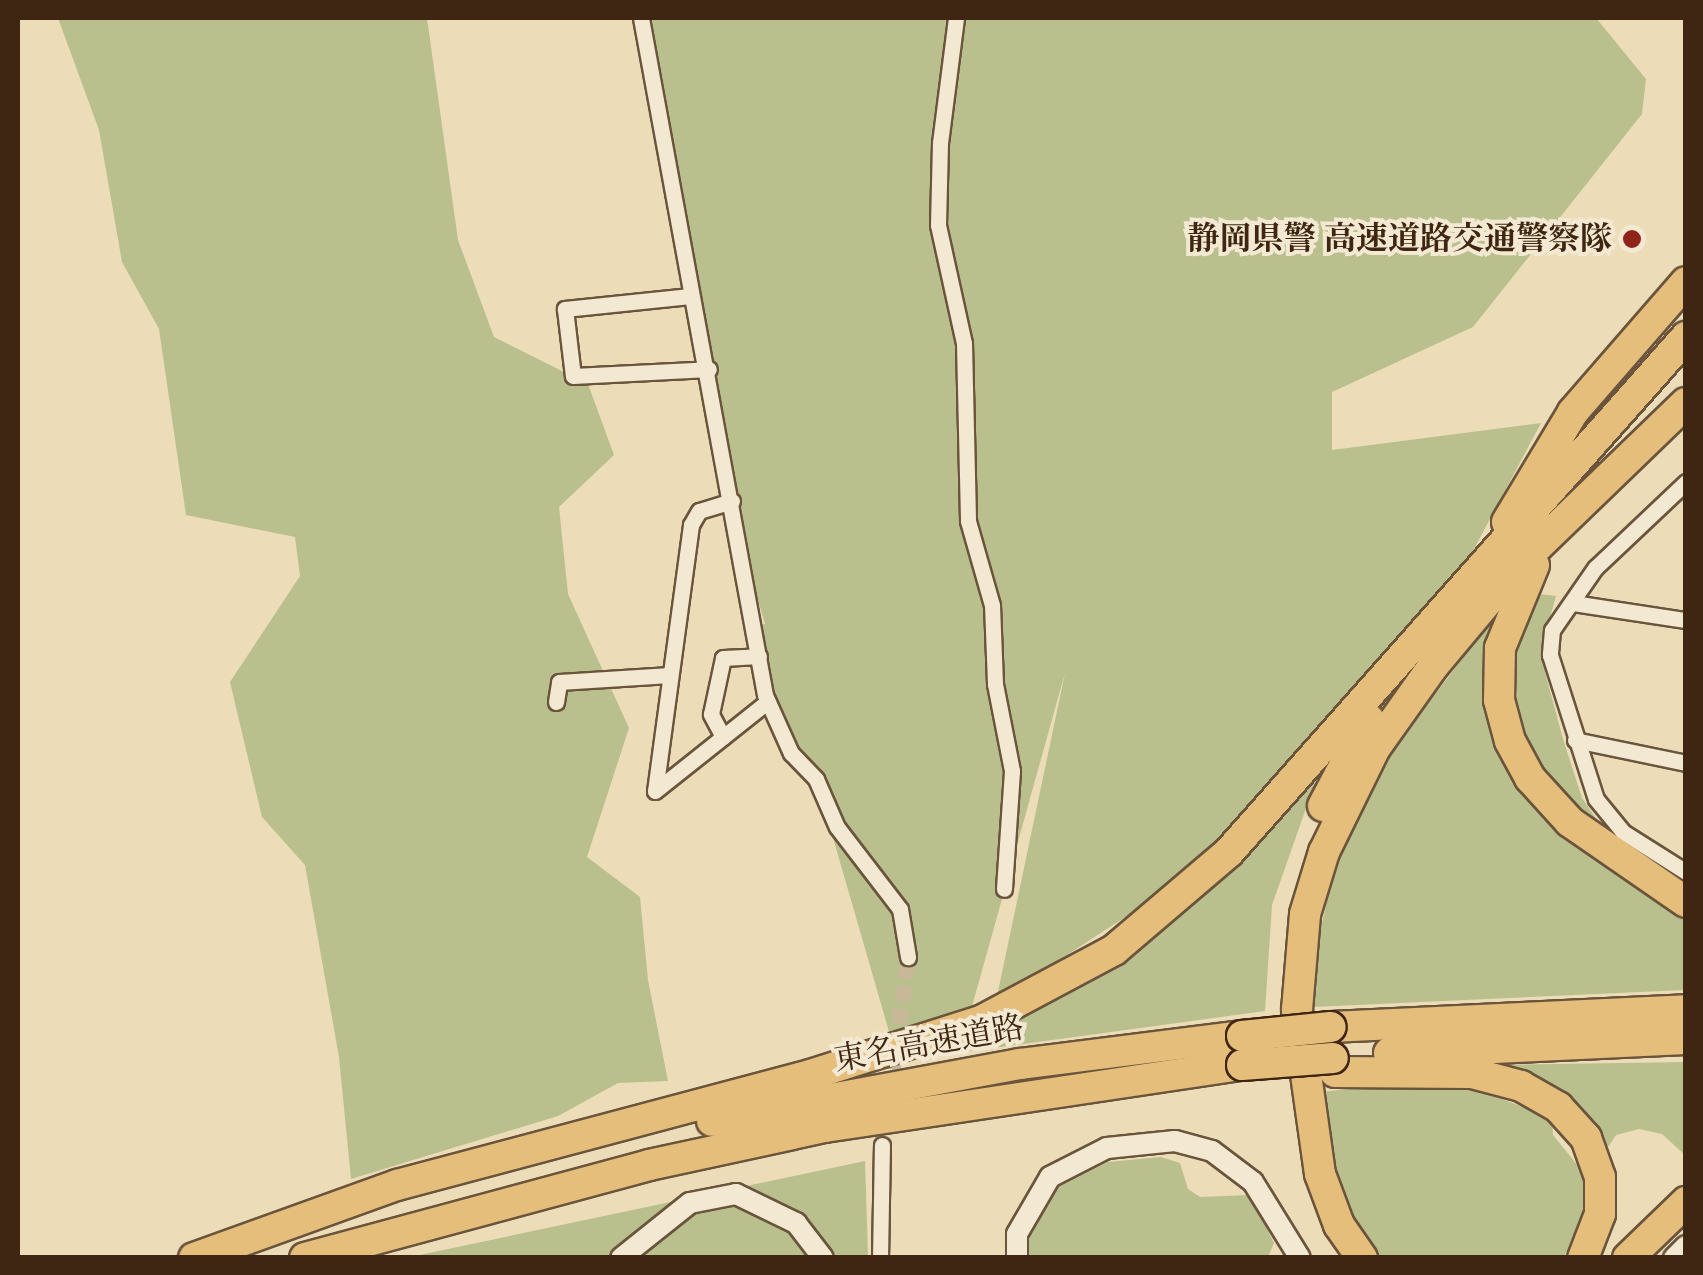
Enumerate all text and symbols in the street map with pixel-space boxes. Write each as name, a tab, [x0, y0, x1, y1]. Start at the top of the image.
place label: 静岡県警 高速道路交通警察隊	[1187, 220, 1612, 258]
marker: 静岡県警 高速道路交通警察隊	[1621, 228, 1643, 250]
street label: 東名高速道路	[831, 1008, 1027, 1080]

